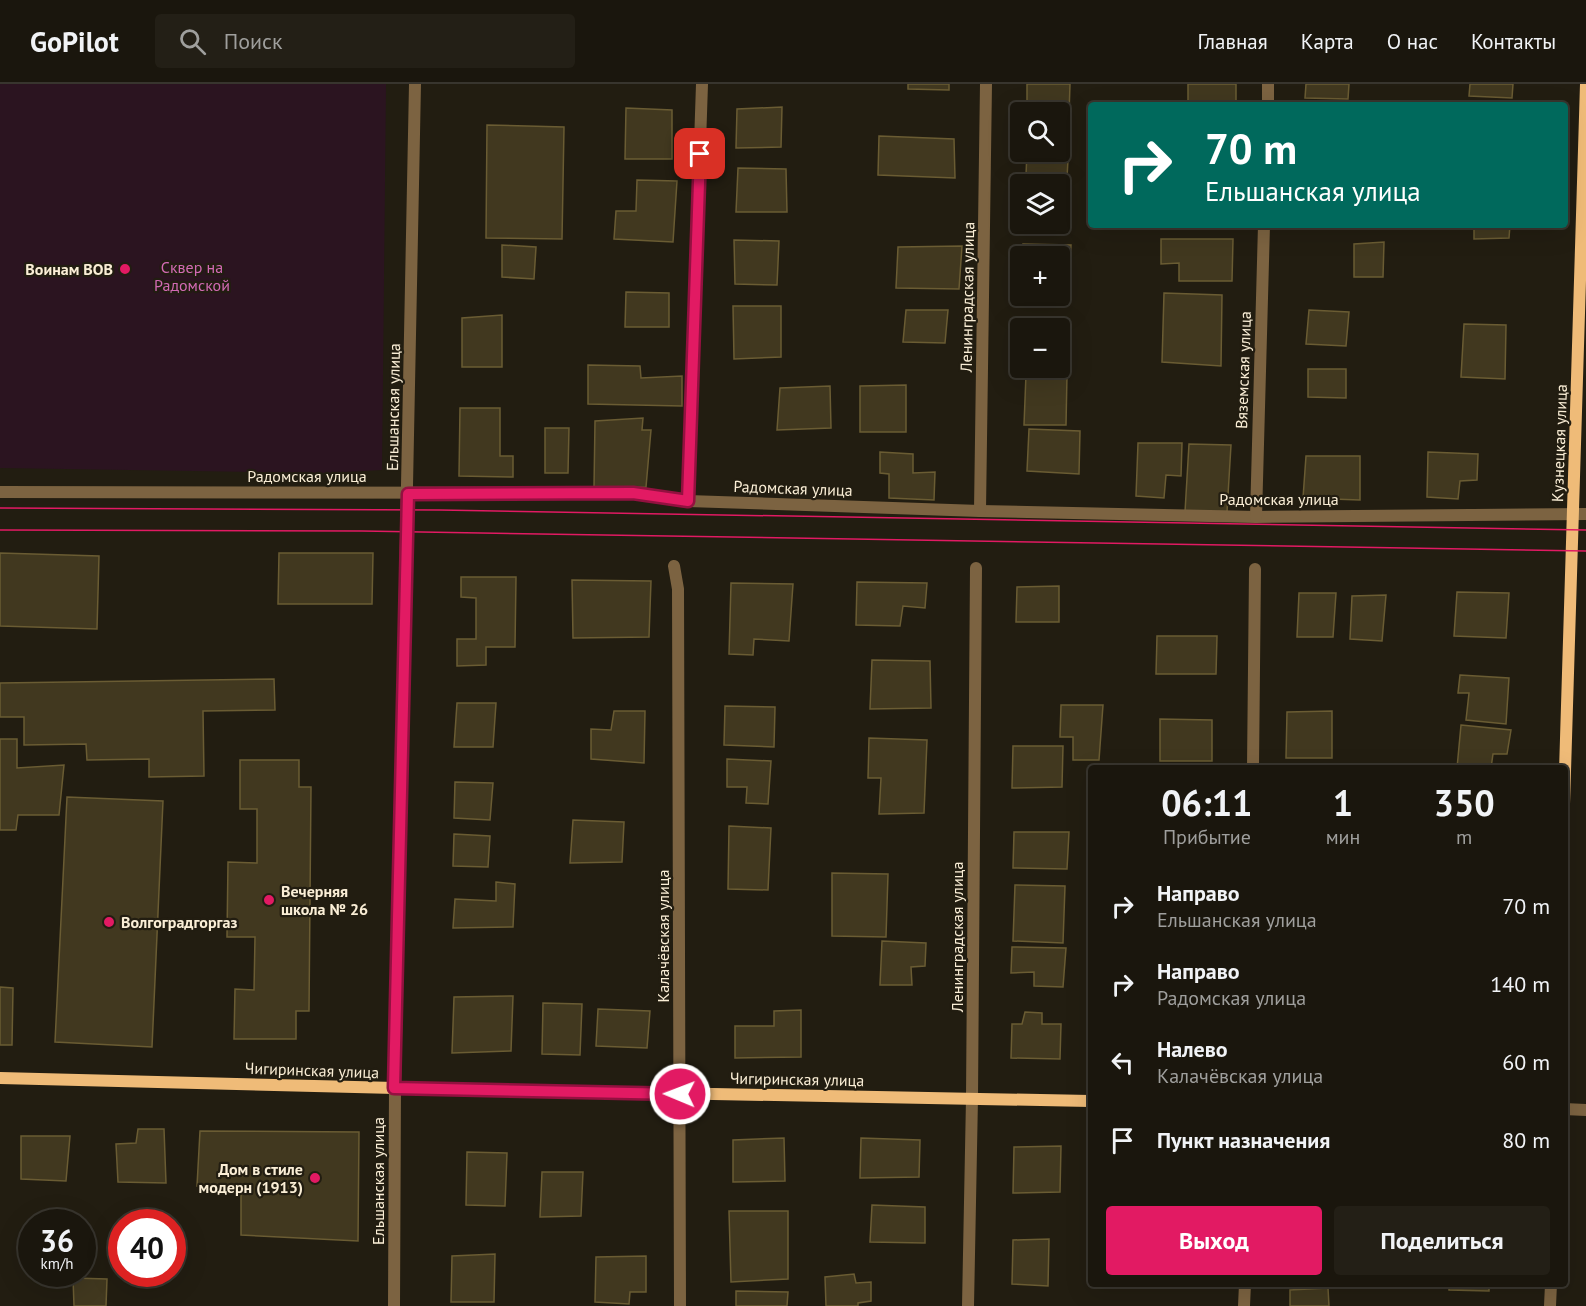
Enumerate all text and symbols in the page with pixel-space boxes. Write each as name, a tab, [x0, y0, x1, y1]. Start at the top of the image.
search box	[155, 14, 575, 68]
text: GoPilot	[30, 23, 119, 60]
icon: search	[176, 25, 209, 58]
text: Поиск	[224, 27, 282, 55]
text: Главная	[1197, 28, 1268, 55]
text: Карта	[1301, 28, 1354, 55]
text: О нас	[1387, 28, 1438, 55]
text: Контакты	[1471, 28, 1556, 55]
map controls	[1010, 102, 1070, 378]
button: search	[1010, 102, 1070, 162]
text: 70 m	[1205, 121, 1297, 176]
icon: right	[1106, 126, 1184, 204]
pin	[674, 128, 725, 179]
icon: arrive	[683, 137, 716, 170]
button: layers	[1010, 174, 1070, 234]
text: Ельшанская улица	[1205, 174, 1421, 208]
street label: Ленинградская улица	[956, 221, 978, 374]
button: +	[1010, 246, 1070, 306]
park label: Сквер на Радомской	[154, 257, 230, 295]
place label: Воинам ВОВ	[25, 259, 113, 279]
marker: Воинам ВОВ	[118, 262, 132, 276]
street label: Вяземская улица	[1231, 311, 1255, 429]
button: −	[1010, 318, 1070, 378]
street label: Ельшанская улица	[382, 343, 404, 471]
street label: Кузнецкая улица	[1547, 384, 1571, 502]
street label: Радомская улица	[247, 466, 367, 486]
street label: Радомская улица	[733, 476, 853, 500]
street label: Радомская улица	[1219, 489, 1339, 509]
text: 06:11	[1161, 779, 1253, 826]
text: 1	[1333, 779, 1353, 826]
text: 350	[1434, 779, 1495, 826]
text: Прибытие	[1163, 824, 1251, 850]
text: мин	[1326, 824, 1360, 850]
text: m	[1456, 824, 1472, 850]
street label: Ленинградская улица	[947, 862, 967, 1013]
street label: Калачёвская улица	[653, 869, 673, 1003]
text: Направо	[1157, 879, 1240, 907]
place label: Вечерняя школа № 26	[281, 881, 368, 919]
icon: right	[1106, 890, 1139, 923]
text: 70 m	[1502, 892, 1550, 920]
marker: Вечерняя школа № 26	[262, 893, 276, 907]
text: Ельшанская улица	[1157, 907, 1317, 933]
place label: Волгоградгоргаз	[121, 912, 238, 932]
marker: Волгоградгоргаз	[102, 915, 116, 929]
text: Направо	[1157, 957, 1240, 985]
icon: right	[1106, 968, 1139, 1001]
text: 140 m	[1490, 970, 1550, 998]
text: Радомская улица	[1157, 985, 1306, 1011]
text: Налево	[1157, 1035, 1228, 1063]
icon: left	[1106, 1046, 1139, 1079]
text: 60 m	[1502, 1048, 1550, 1076]
street label: Чигиринская улица	[244, 1058, 380, 1082]
position arrow	[648, 1062, 712, 1126]
text: Калачёвская улица	[1157, 1063, 1323, 1089]
street label: Чигиринская улица	[730, 1068, 864, 1090]
street label: Ельшанская улица	[368, 1117, 388, 1245]
icon: arrive	[1106, 1124, 1139, 1157]
text: Пункт назначения	[1157, 1126, 1330, 1154]
text: 80 m	[1502, 1126, 1550, 1154]
place label: Дом в стиле модерн (1913)	[199, 1159, 303, 1197]
marker: Дом в стиле модерн (1913)	[308, 1171, 322, 1185]
button: Выход	[1106, 1206, 1322, 1275]
button: Поделиться	[1334, 1206, 1550, 1275]
speed limit sign: 40	[108, 1209, 186, 1287]
text: 36	[40, 1221, 74, 1260]
text: km/h	[41, 1254, 73, 1273]

